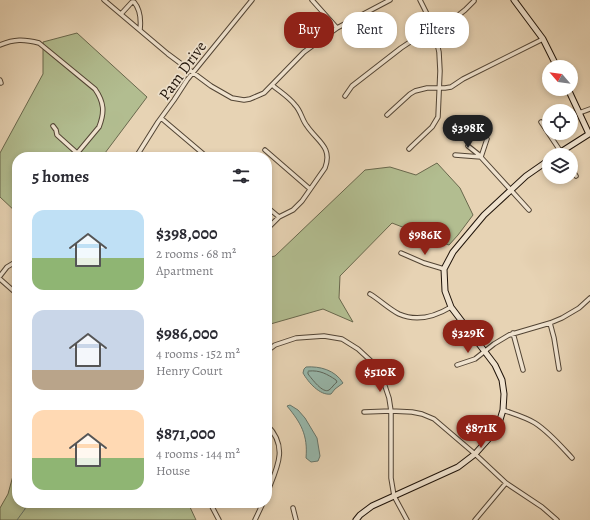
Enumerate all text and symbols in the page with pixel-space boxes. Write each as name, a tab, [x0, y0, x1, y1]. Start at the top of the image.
chip: Buy	[284, 12, 334, 48]
chip: Rent	[342, 12, 397, 48]
chip: Filters	[405, 12, 469, 48]
street label: Pam Drive	[154, 36, 212, 105]
north arrow	[542, 60, 578, 96]
map controls	[542, 60, 578, 184]
button: locate	[542, 104, 578, 140]
pin: $398K	[440, 115, 496, 149]
text: $398K	[452, 119, 484, 136]
button: layers	[542, 148, 578, 184]
text: 5 homes	[32, 165, 89, 188]
icon: filters	[230, 165, 252, 187]
text: $398,000	[156, 222, 218, 245]
pin: $986K	[397, 222, 453, 256]
icon: home	[64, 226, 112, 274]
text: $986K	[409, 226, 441, 243]
text: 2 rooms · 68 m²	[156, 245, 236, 262]
text: Apartment	[156, 262, 214, 279]
pin: $329K	[440, 320, 496, 354]
text: $986,000	[156, 322, 218, 345]
text: $329K	[452, 324, 484, 341]
icon: home	[64, 326, 112, 374]
text: 4 rooms · 152 m²	[156, 345, 240, 362]
pin: $510K	[352, 359, 408, 393]
text: Henry Court	[156, 362, 223, 379]
text: $510K	[364, 363, 396, 380]
pin: $871K	[453, 415, 509, 449]
text: $871K	[465, 419, 497, 436]
text: $871,000	[156, 422, 216, 445]
icon: home	[64, 426, 112, 474]
text: 4 rooms · 144 m²	[156, 445, 240, 462]
text: House	[156, 462, 190, 479]

